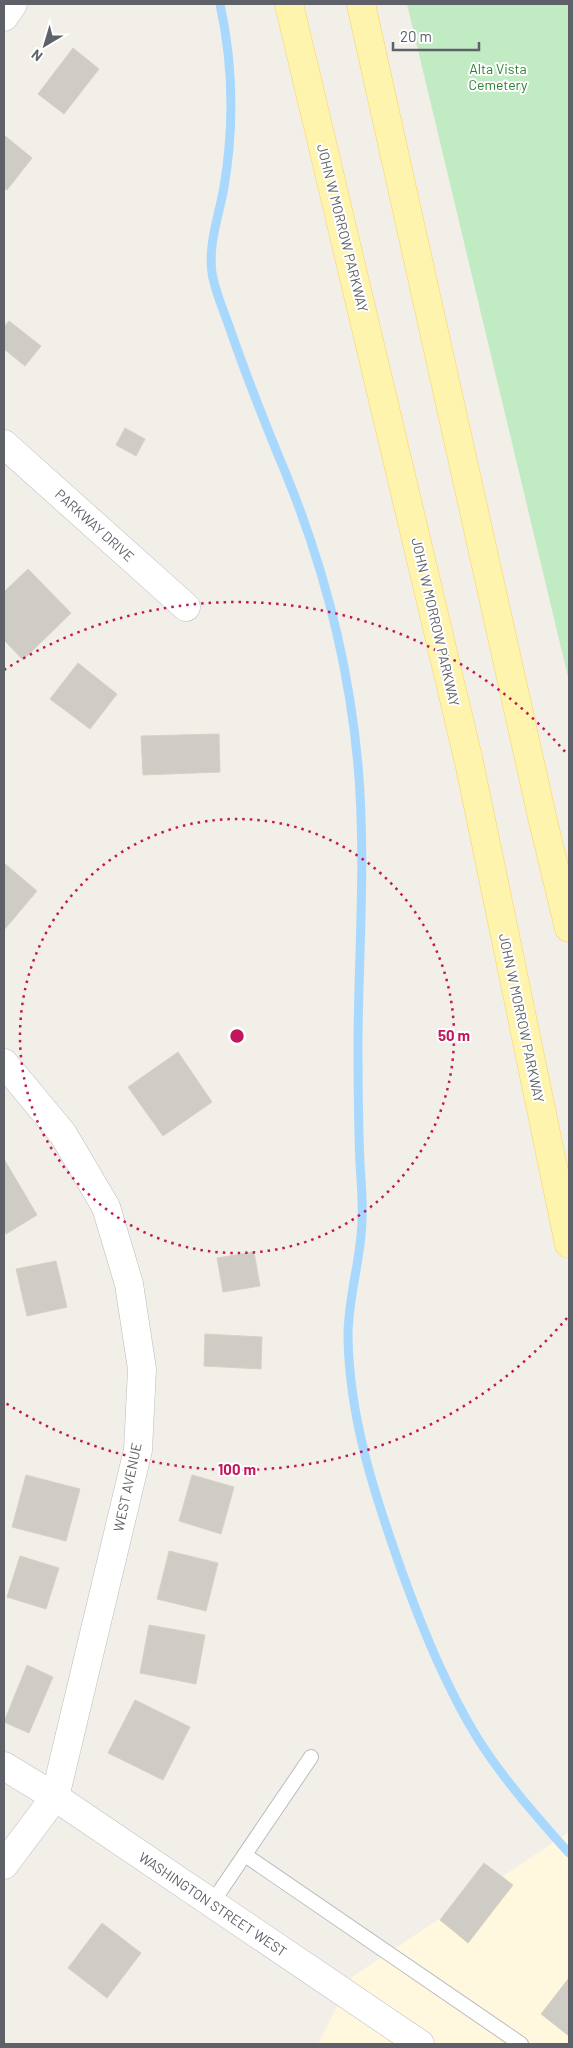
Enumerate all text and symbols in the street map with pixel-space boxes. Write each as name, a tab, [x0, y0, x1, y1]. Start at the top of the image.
north arrow	[20, 20, 70, 70]
scale bar	[393, 20, 479, 52]
text: 20 m	[400, 27, 432, 45]
text: N	[28, 46, 46, 65]
park label: Alta Vista Cemetery	[468, 60, 528, 93]
street label: JOHN W MORROW PARKWAY	[314, 142, 372, 314]
street label: PARKWAY DRIVE	[52, 485, 138, 565]
street label: JOHN W MORROW PARKWAY	[408, 536, 464, 708]
street label: JOHN W MORROW PARKWAY	[496, 932, 548, 1104]
text: 50 m	[438, 1026, 470, 1044]
centre of rings	[228, 1027, 246, 1045]
street label: WEST AVENUE	[109, 1441, 145, 1533]
text: 100 m	[218, 1460, 256, 1478]
street label: WASHINGTON STREET WEST	[136, 1848, 290, 1960]

